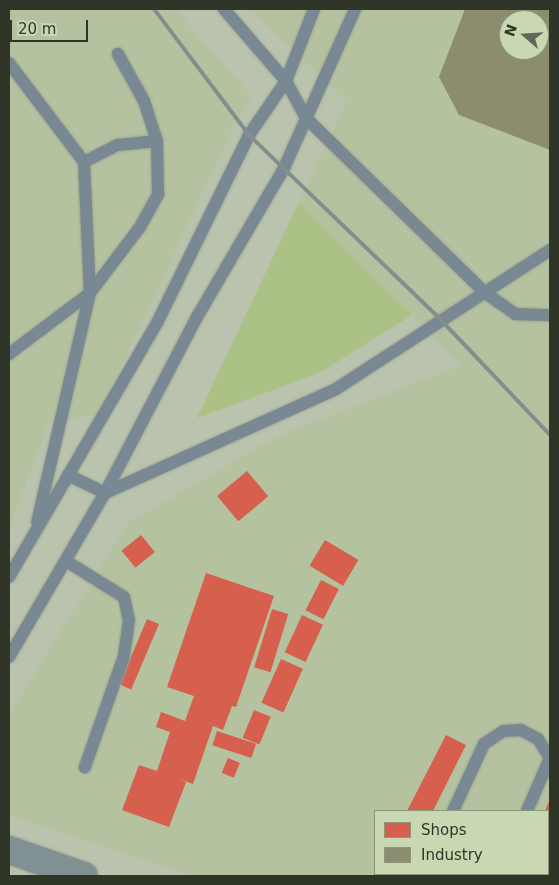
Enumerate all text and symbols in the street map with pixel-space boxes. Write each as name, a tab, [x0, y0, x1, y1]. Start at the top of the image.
scale bar	[12, 10, 90, 42]
north arrow	[499, 10, 549, 60]
text: 20 m	[18, 20, 56, 38]
text: N	[501, 22, 520, 39]
legend	[374, 810, 549, 875]
text: Shops	[421, 821, 467, 839]
text: Industry	[421, 846, 483, 864]

